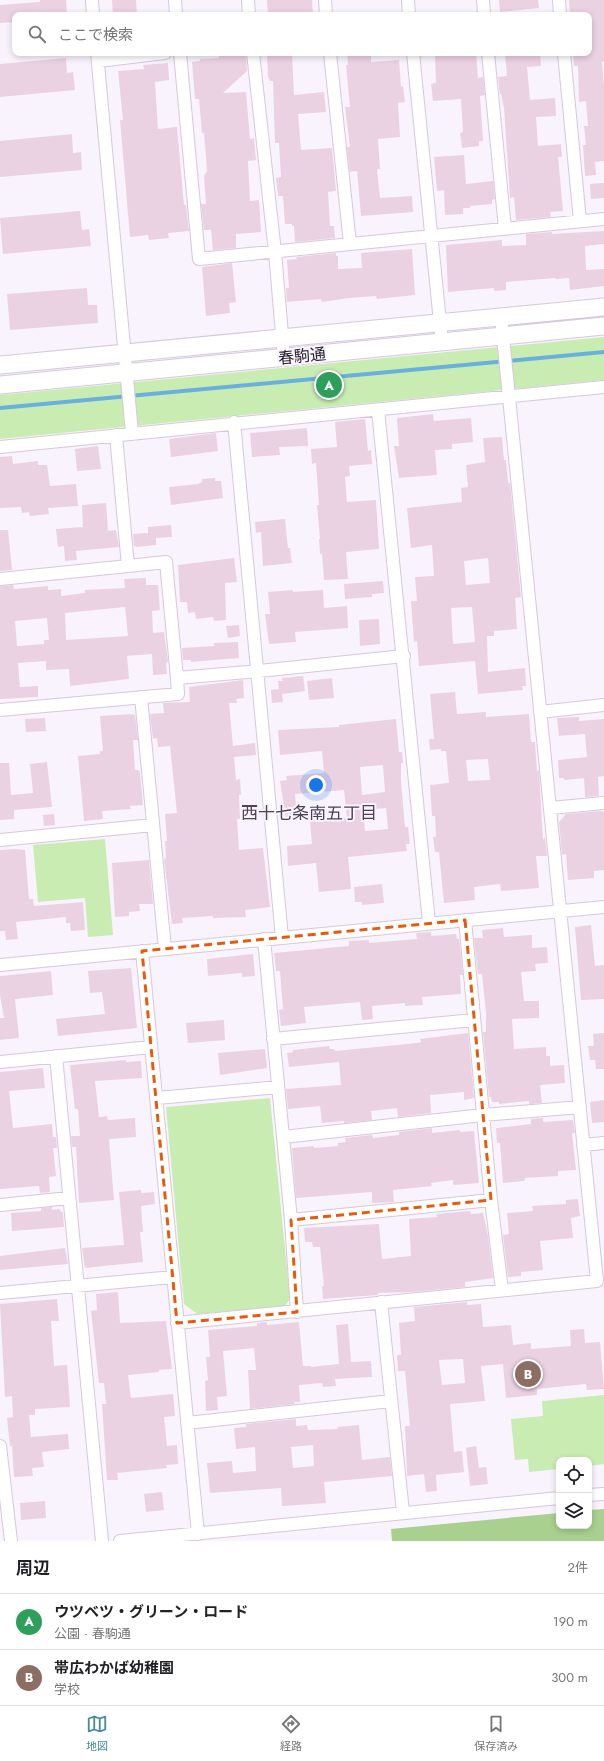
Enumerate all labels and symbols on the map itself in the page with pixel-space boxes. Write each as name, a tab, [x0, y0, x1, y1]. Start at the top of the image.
street label: 春駒通	[277, 342, 327, 370]
pin: A	[316, 370, 342, 400]
your location	[306, 775, 326, 795]
district label: 西十七条南五丁目	[241, 801, 377, 825]
pin: B	[515, 1359, 541, 1389]

